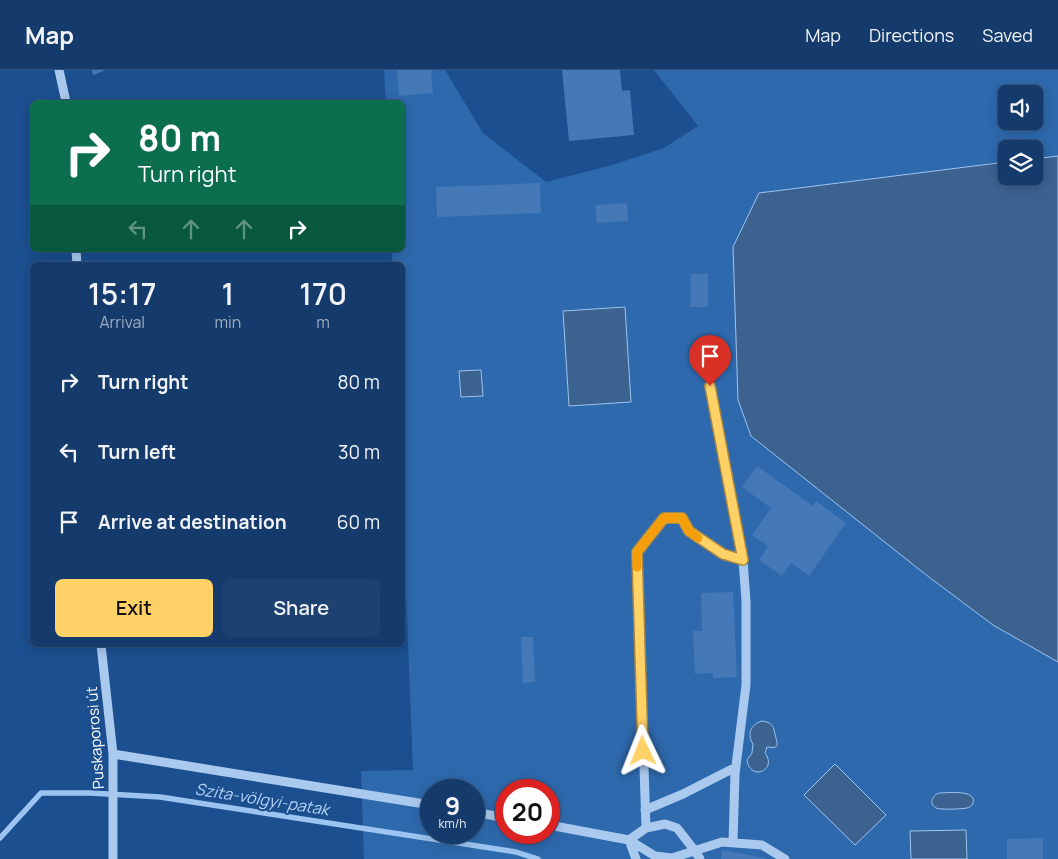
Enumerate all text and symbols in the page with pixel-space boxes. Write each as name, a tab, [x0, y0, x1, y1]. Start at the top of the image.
text: Map	[25, 18, 74, 51]
text: Map	[805, 23, 841, 47]
text: Directions	[869, 23, 954, 47]
text: Saved	[982, 23, 1033, 47]
map controls	[998, 85, 1043, 185]
button: sound	[998, 85, 1043, 130]
text: 80 m	[138, 114, 221, 162]
icon: right	[55, 120, 120, 185]
button: layers	[998, 140, 1043, 185]
text: Turn right	[138, 159, 236, 189]
icon: left	[124, 215, 152, 243]
icon: ahead	[177, 215, 205, 243]
icon: ahead	[230, 215, 258, 243]
icon: right	[283, 215, 311, 243]
text: 15:17	[88, 273, 156, 314]
text: 1	[222, 273, 234, 314]
text: 170	[299, 273, 347, 314]
text: Arrival	[99, 311, 145, 333]
text: min	[214, 311, 241, 333]
text: m	[316, 311, 330, 333]
pin	[689, 335, 731, 386]
icon: arrive	[696, 342, 724, 370]
icon: right	[55, 368, 83, 396]
text: Turn right	[98, 369, 188, 395]
text: 80 m	[337, 369, 380, 395]
icon: left	[55, 438, 83, 466]
text: Turn left	[98, 439, 176, 465]
text: 30 m	[338, 439, 380, 465]
icon: arrive	[55, 508, 83, 536]
text: Arrive at destination	[98, 509, 287, 535]
text: 60 m	[337, 509, 380, 535]
button: Exit	[55, 579, 213, 637]
button: Share	[223, 579, 380, 637]
street label: Puskaporosi út	[81, 686, 109, 790]
position arrow	[616, 724, 668, 776]
water label: Szita-völgyi-patak	[194, 778, 332, 821]
speed limit sign: 20	[495, 779, 560, 844]
text: 9	[445, 788, 460, 823]
text: km/h	[439, 815, 466, 832]

